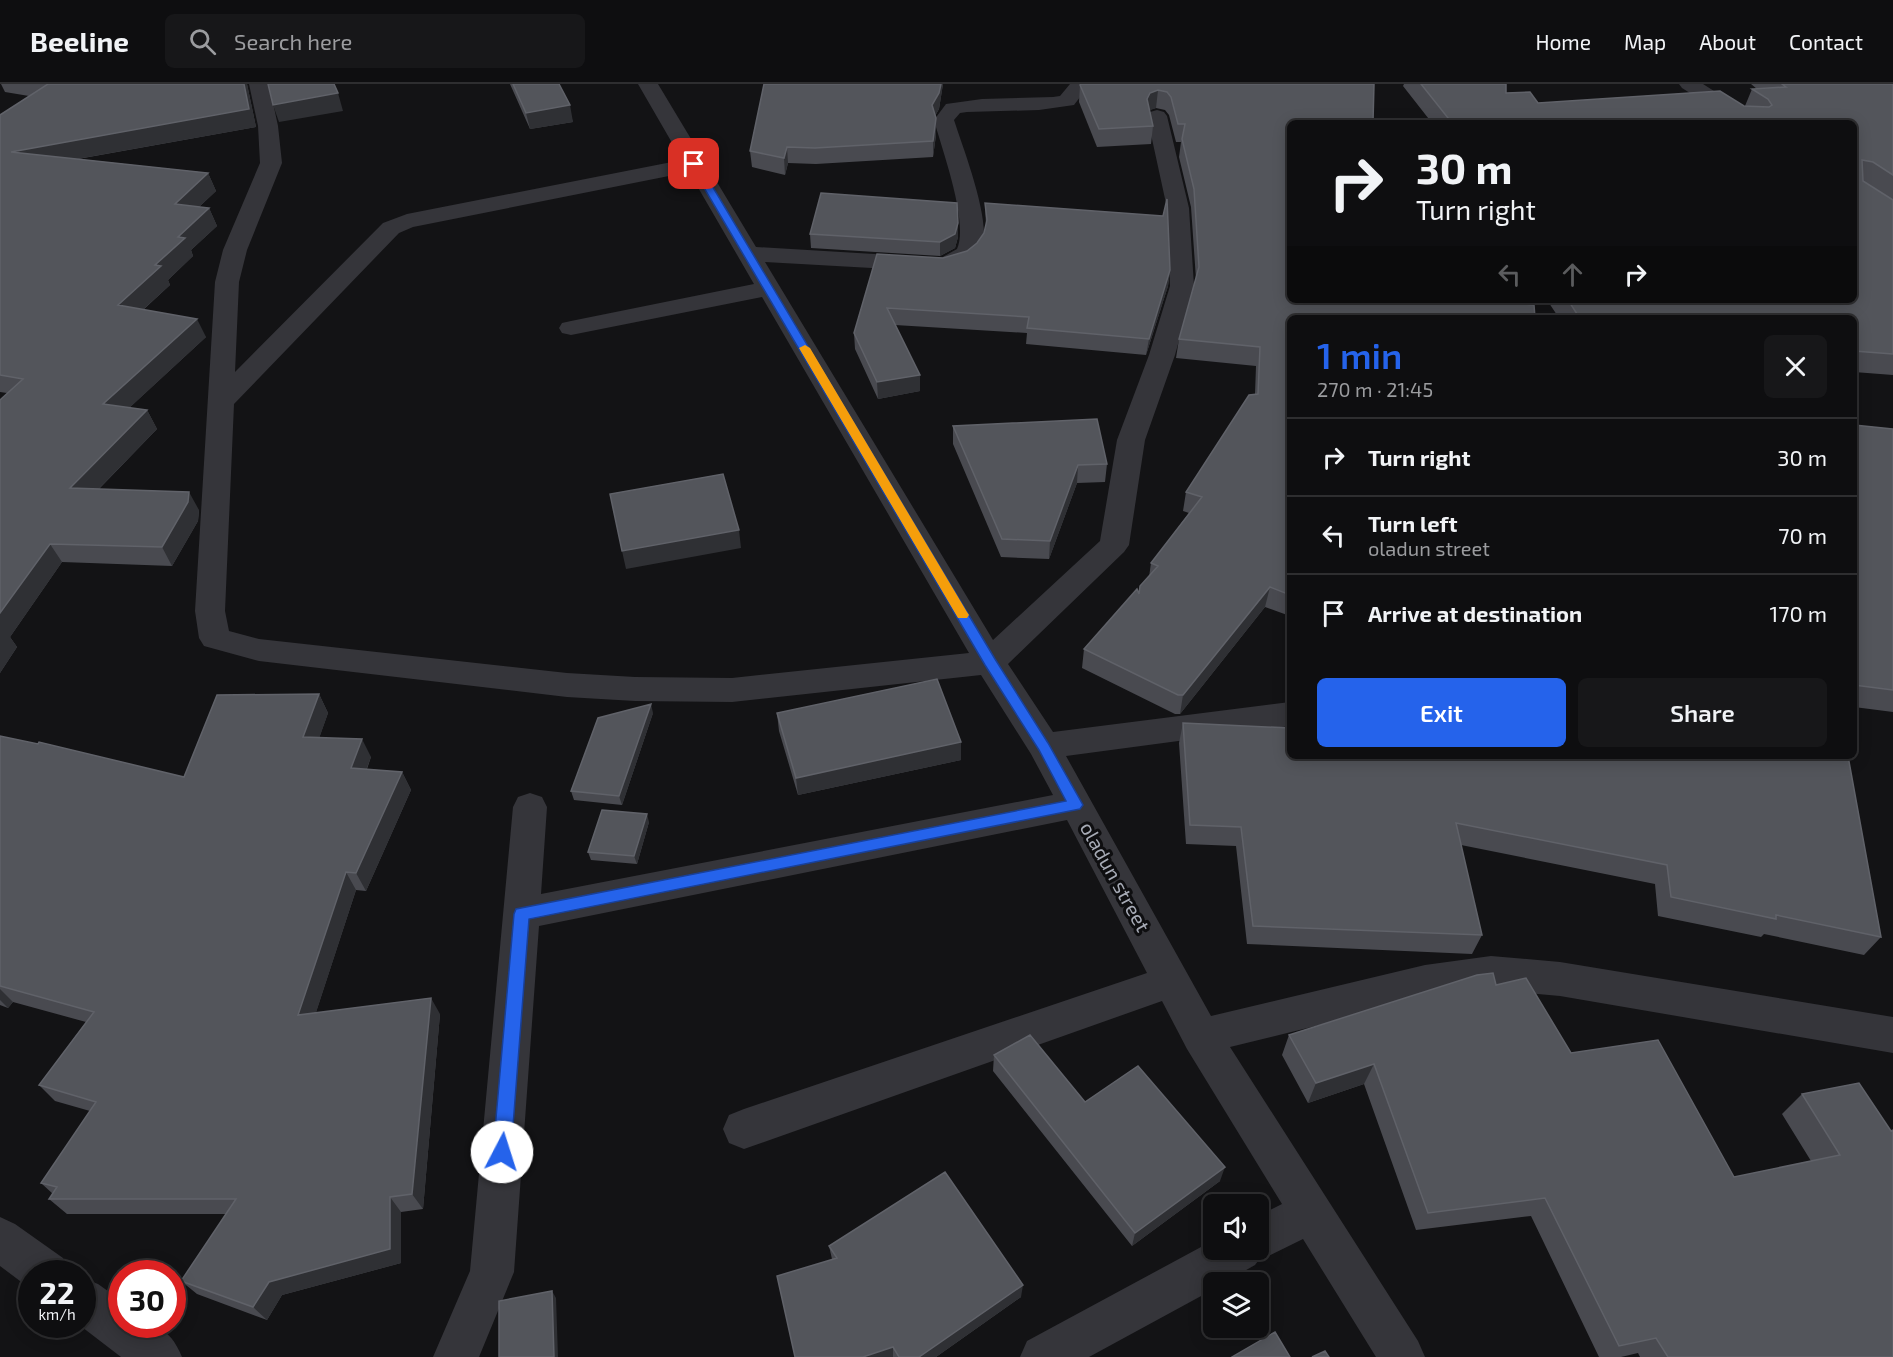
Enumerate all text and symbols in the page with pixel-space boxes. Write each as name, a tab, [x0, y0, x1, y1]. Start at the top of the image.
search box	[165, 14, 585, 68]
text: Beeline	[30, 24, 129, 58]
icon: search	[186, 25, 219, 58]
text: Search here	[234, 28, 352, 54]
text: Home	[1535, 29, 1591, 54]
text: Map	[1624, 29, 1666, 54]
text: About	[1699, 29, 1756, 54]
text: Contact	[1789, 29, 1863, 54]
pin	[668, 138, 719, 189]
text: 30 m	[1416, 142, 1512, 192]
icon: right	[1317, 144, 1395, 222]
icon: arrive	[677, 147, 710, 180]
text: Turn right	[1416, 193, 1536, 225]
icon: left	[1493, 258, 1526, 291]
icon: ahead	[1556, 258, 1589, 291]
icon: right	[1619, 258, 1652, 291]
text: 1 min	[1317, 333, 1402, 376]
button: close	[1764, 335, 1827, 398]
text: 270 m · 21:45	[1317, 377, 1433, 401]
icon: right	[1317, 441, 1350, 474]
text: Turn right	[1368, 444, 1470, 470]
text: 30 m	[1777, 444, 1827, 470]
text: Turn left	[1368, 510, 1457, 536]
icon: left	[1317, 519, 1350, 552]
text: 70 m	[1778, 522, 1827, 548]
text: oladun street	[1368, 536, 1490, 560]
icon: arrive	[1317, 597, 1350, 630]
text: Arrive at destination	[1368, 600, 1582, 626]
text: 170 m	[1770, 600, 1827, 626]
button: Exit	[1317, 678, 1566, 747]
button: Share	[1578, 678, 1827, 747]
street label: oladun street	[1076, 817, 1156, 936]
position arrow	[470, 1120, 534, 1184]
map controls	[1203, 1194, 1269, 1338]
button: sound	[1203, 1194, 1269, 1260]
speed limit sign: 30	[108, 1260, 186, 1338]
button: layers	[1203, 1272, 1269, 1338]
text: 22	[40, 1274, 74, 1310]
text: km/h	[38, 1305, 76, 1323]

